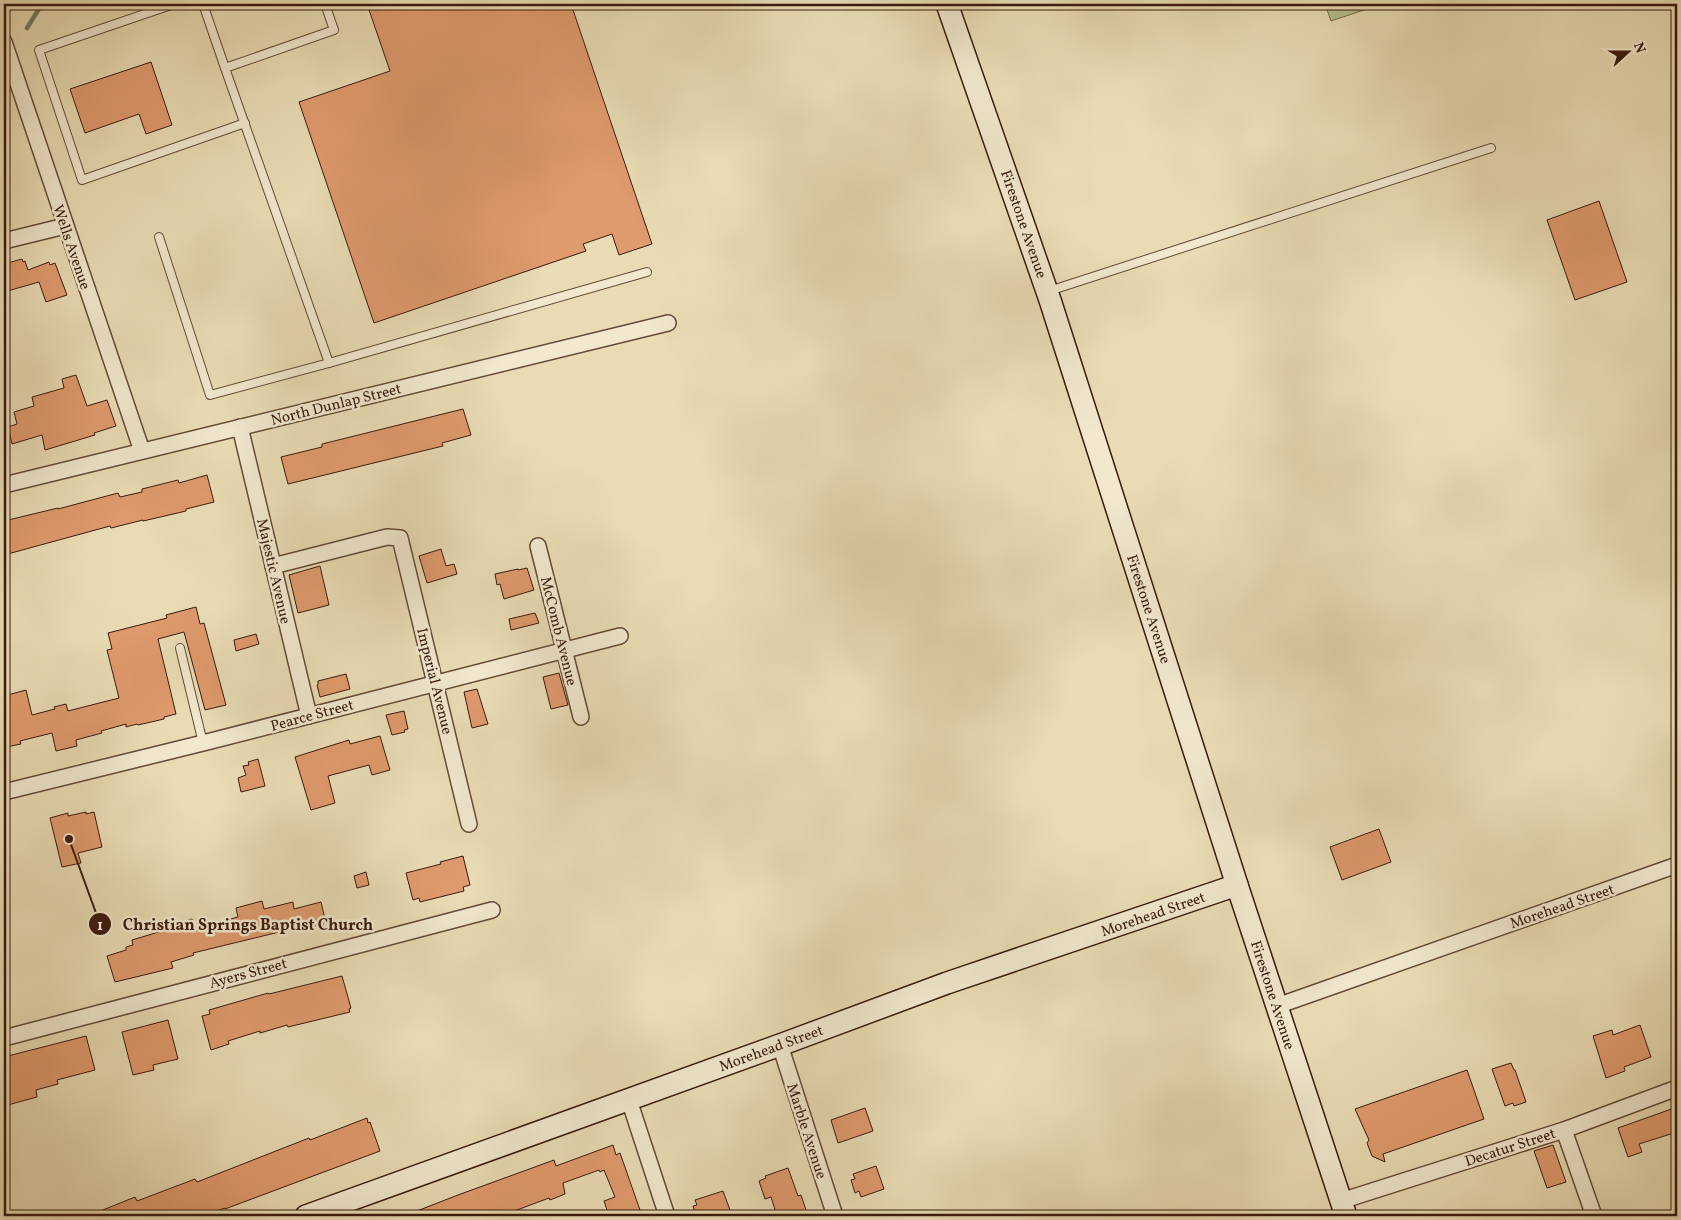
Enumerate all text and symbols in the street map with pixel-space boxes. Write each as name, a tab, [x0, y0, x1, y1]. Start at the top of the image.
north arrow	[1604, 28, 1654, 78]
text: N	[1628, 40, 1649, 56]
street label: Firestone Avenue	[994, 167, 1051, 282]
street label: Wells Avenue	[46, 202, 95, 293]
street label: North Dunlap Street	[269, 379, 404, 432]
street label: Majestic Avenue	[250, 516, 295, 626]
street label: Firestone Avenue	[1120, 552, 1175, 667]
street label: McComb Avenue	[534, 575, 581, 688]
street label: Imperial Avenue	[410, 626, 457, 737]
street label: Pearce Street	[268, 695, 356, 738]
street label: Morehead Street	[1507, 880, 1618, 935]
street label: Morehead Street	[1098, 888, 1209, 943]
callout: Christian Springs Baptist Church	[88, 909, 384, 940]
text: Christian Springs Baptist Church	[123, 915, 373, 937]
text: 1	[97, 916, 103, 937]
street label: Firestone Avenue	[1244, 938, 1299, 1053]
street label: Ayers Street	[207, 954, 290, 995]
street label: Morehead Street	[717, 1021, 826, 1078]
street label: Marble Avenue	[780, 1081, 831, 1182]
street label: Decatur Street	[1462, 1124, 1559, 1173]

